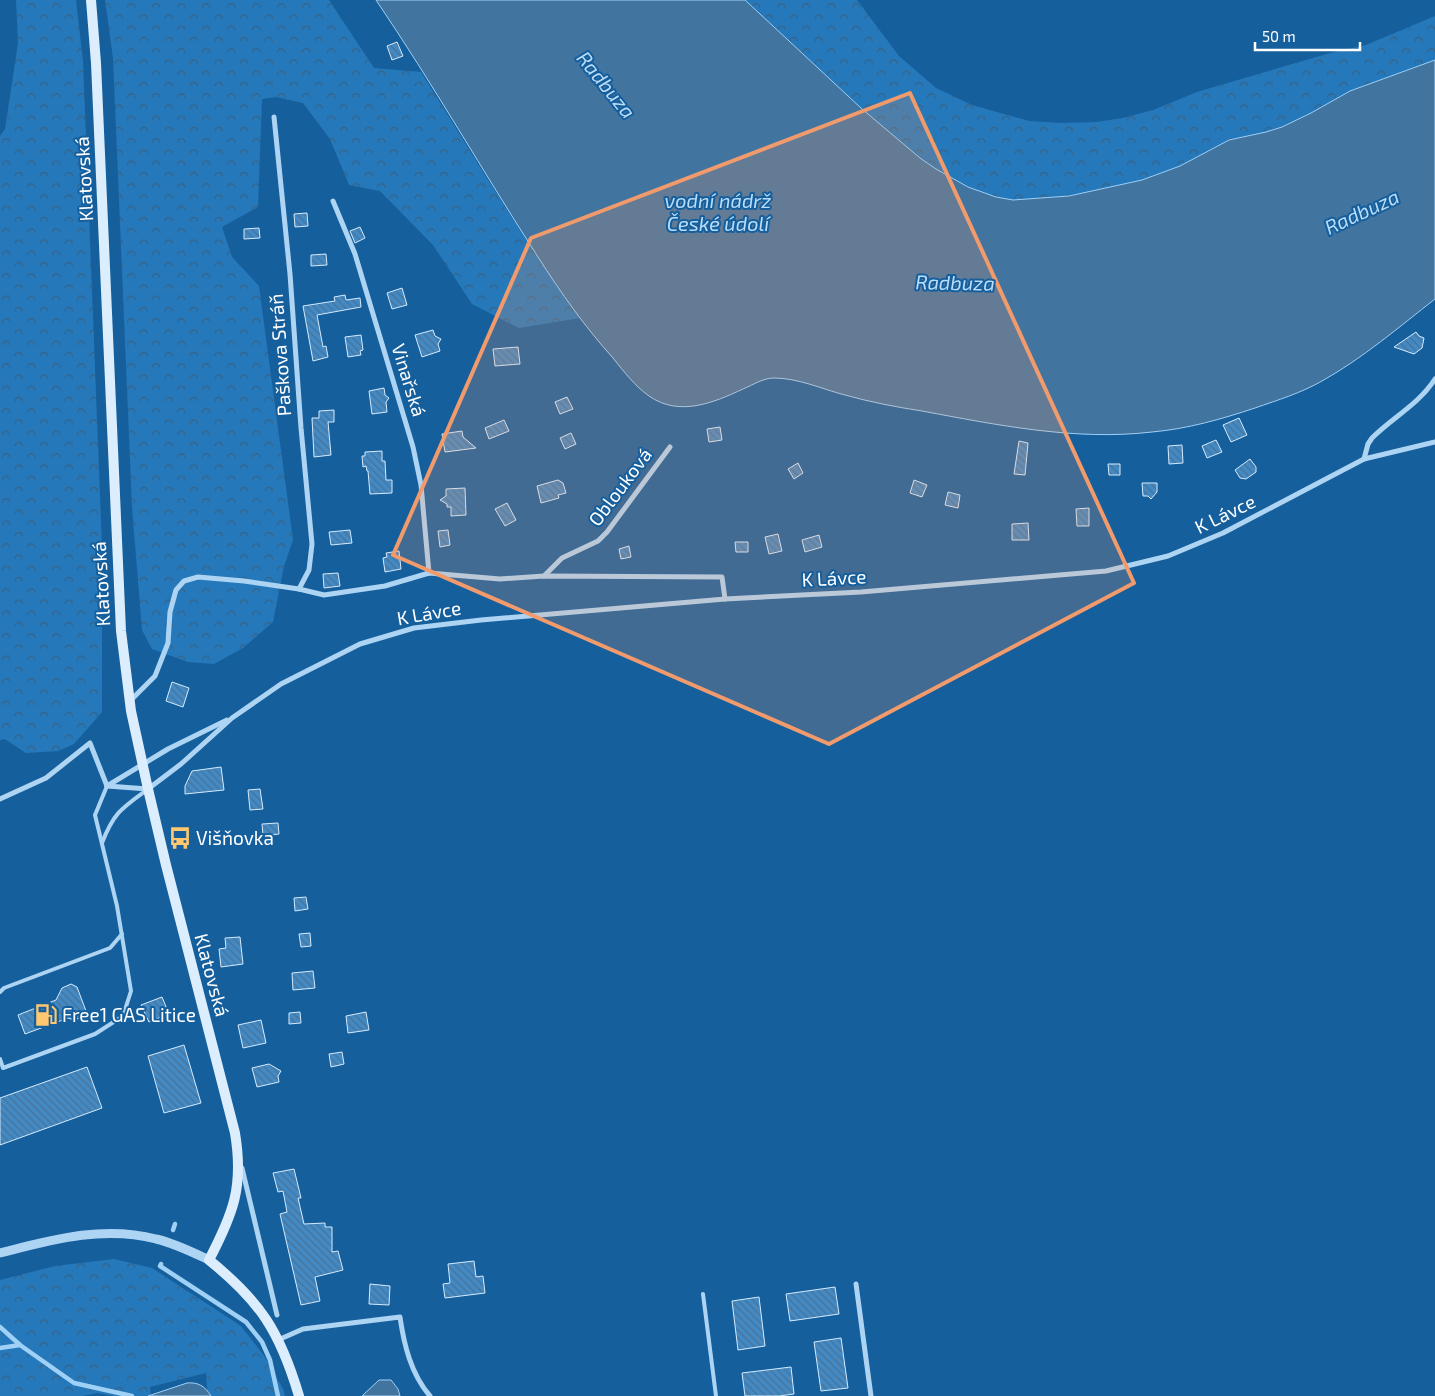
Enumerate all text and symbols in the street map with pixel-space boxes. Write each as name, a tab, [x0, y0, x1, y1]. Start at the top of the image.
scale bar	[1255, 20, 1360, 52]
text: 50 m	[1262, 27, 1296, 45]
water label: Radbuza	[572, 46, 641, 123]
street label: Klatovská	[70, 136, 97, 222]
water label: Radbuza	[1320, 183, 1403, 239]
water label: vodní nádrž České údolí	[665, 188, 771, 235]
water label: Radbuza	[915, 269, 995, 295]
street label: Paškova Stráň	[264, 293, 295, 417]
street label: Vinařská	[387, 341, 431, 419]
street label: Oblouková	[583, 443, 656, 530]
street label: K Lávce	[1191, 489, 1259, 538]
street label: Klatovská	[87, 541, 114, 627]
street label: K Lávce	[801, 564, 867, 591]
street label: K Lávce	[395, 596, 463, 629]
bus stop icon: Višňovka	[167, 825, 193, 851]
place label: Višňovka	[196, 826, 274, 849]
street label: Klatovská	[190, 931, 235, 1019]
fuel station icon: Free1 GAS Litice	[33, 1002, 59, 1028]
place label: Free1 GAS Litice	[62, 1003, 196, 1026]

